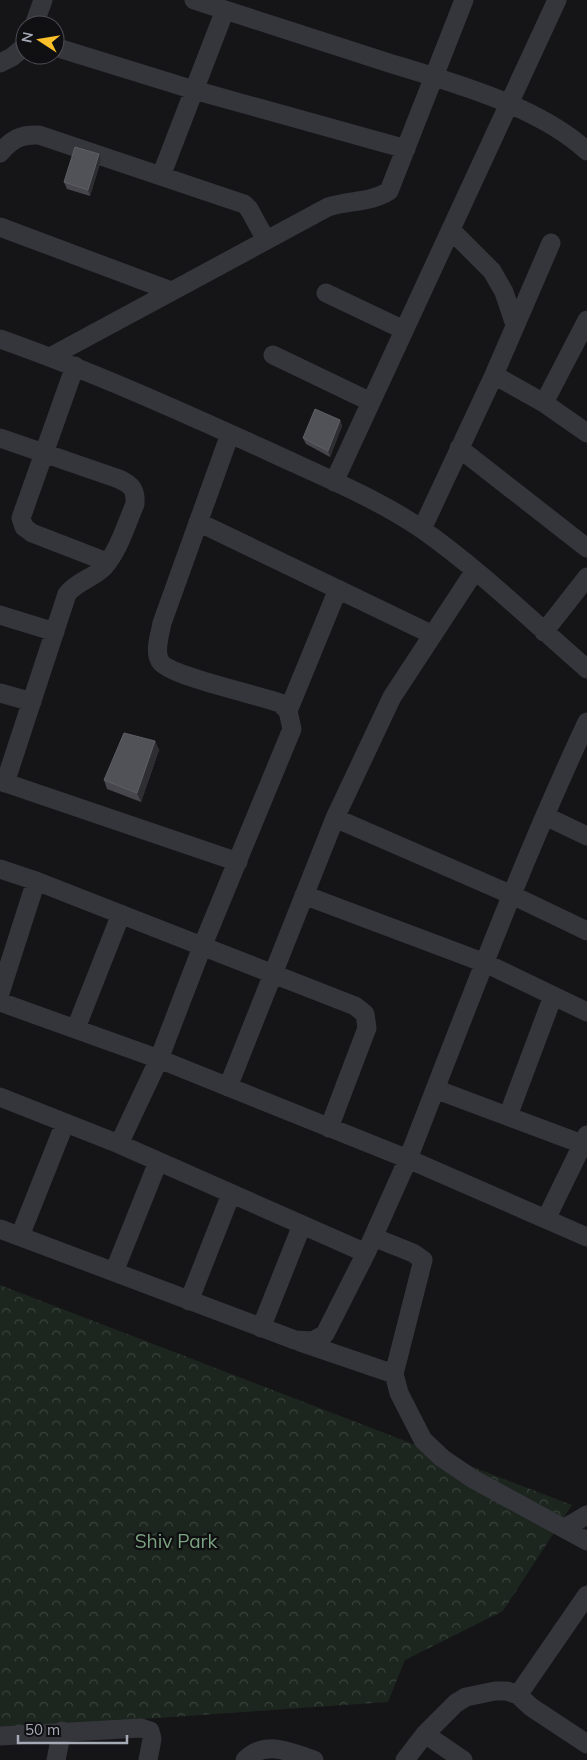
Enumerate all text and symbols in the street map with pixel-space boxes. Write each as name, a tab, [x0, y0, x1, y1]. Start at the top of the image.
north arrow	[15, 15, 65, 65]
text: N	[17, 30, 37, 44]
park label: Shiv Park	[135, 1529, 217, 1553]
scale bar	[18, 1712, 126, 1744]
text: 50 m	[25, 1720, 60, 1739]

